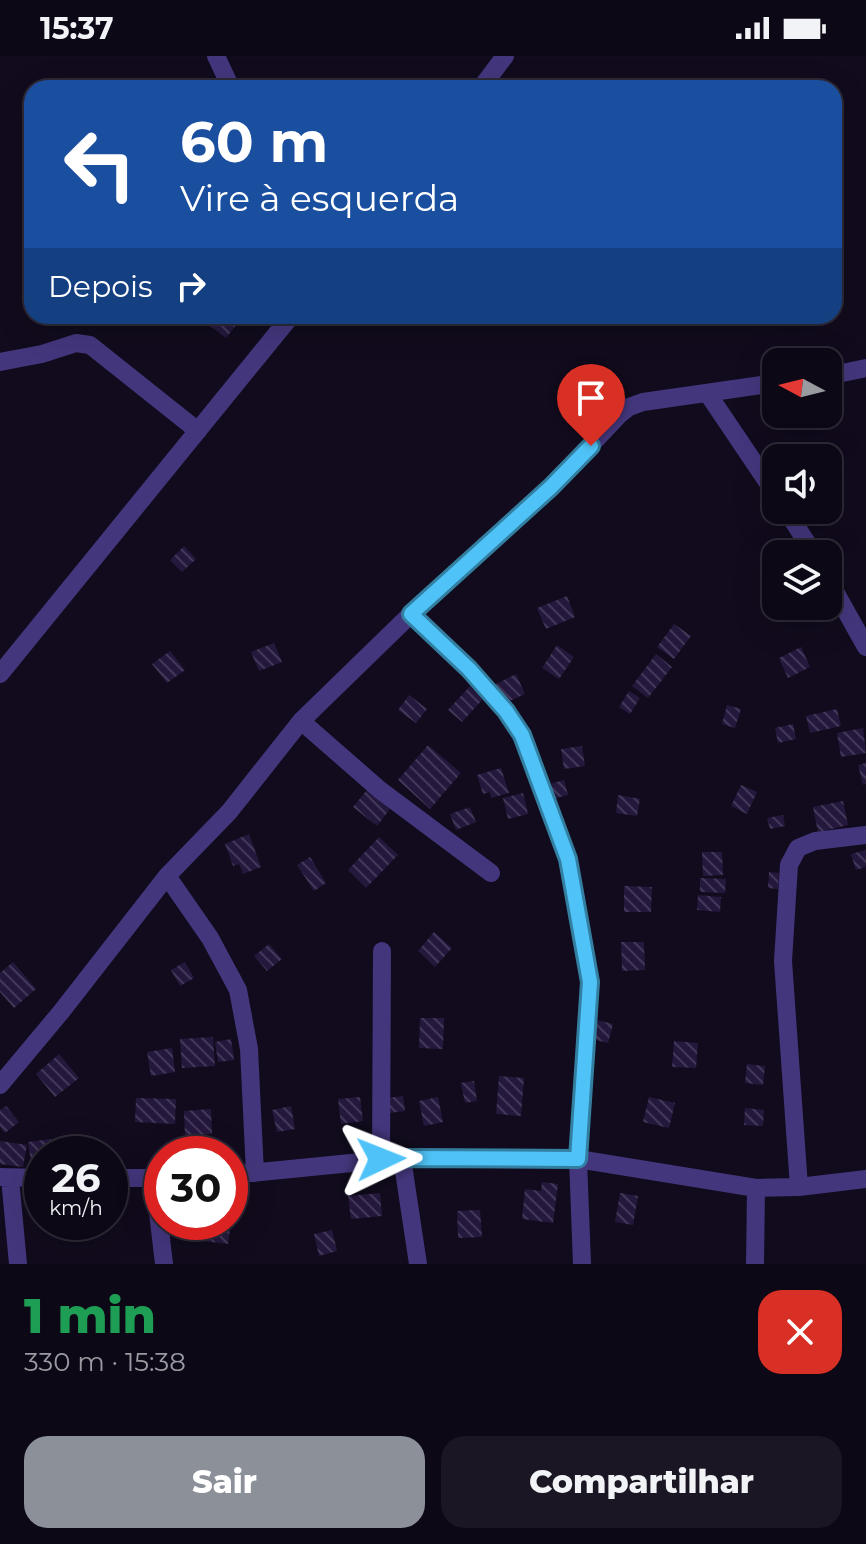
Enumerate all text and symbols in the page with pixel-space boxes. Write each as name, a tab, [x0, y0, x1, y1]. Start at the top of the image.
text: 15:37	[40, 10, 114, 47]
text: 60 m	[180, 108, 328, 176]
icon: left	[48, 112, 152, 216]
text: Vire à esquerda	[180, 176, 459, 220]
icon: right	[169, 264, 213, 308]
text: Depois	[48, 268, 153, 305]
north arrow	[762, 348, 842, 428]
map controls	[762, 348, 842, 620]
pin	[557, 364, 625, 446]
icon: arrive	[569, 376, 613, 420]
button: sound	[762, 444, 842, 524]
button: layers	[762, 540, 842, 620]
position arrow	[339, 1117, 423, 1201]
speed limit sign: 30	[144, 1136, 248, 1240]
text: 26	[51, 1153, 101, 1202]
text: km/h	[49, 1196, 103, 1220]
text: 1 min	[24, 1287, 156, 1345]
button: close	[758, 1290, 842, 1374]
text: 330 m · 15:38	[24, 1346, 186, 1378]
button: Sair	[24, 1436, 425, 1528]
button: Compartilhar	[441, 1436, 842, 1528]

